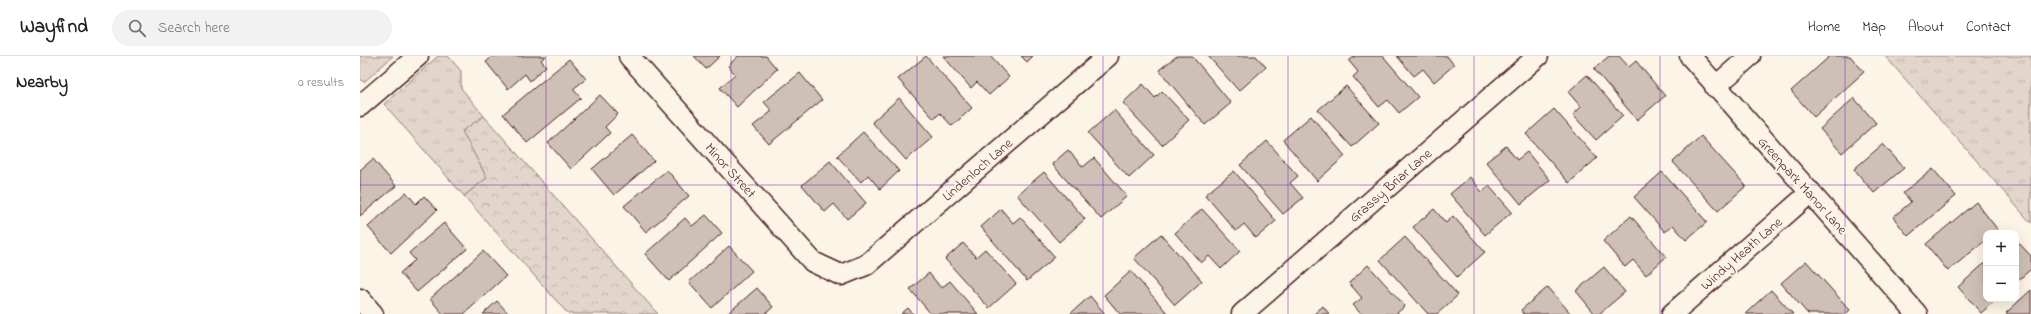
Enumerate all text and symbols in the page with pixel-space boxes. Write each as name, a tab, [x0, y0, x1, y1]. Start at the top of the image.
search box	[112, 10, 392, 46]
text: Wayfind	[20, 14, 88, 41]
icon: search	[126, 17, 148, 39]
text: Search here	[158, 17, 230, 39]
text: Home	[1808, 17, 1840, 38]
text: Map	[1862, 17, 1886, 38]
text: About	[1908, 17, 1944, 38]
text: Contact	[1966, 17, 2011, 38]
text: Nearby	[16, 70, 68, 95]
text: 0 results	[298, 73, 344, 92]
street label: Greenpark Manor Lane	[1752, 132, 1852, 240]
street label: Lindenloch Lane	[938, 133, 1018, 207]
street label: Minor Street	[699, 139, 761, 204]
street label: Grassy Briar Lane	[1345, 144, 1438, 229]
street label: Windy Heath Lane	[1696, 212, 1789, 297]
map controls	[1983, 230, 2019, 302]
button: +	[1983, 230, 2019, 266]
button: −	[1983, 266, 2019, 302]

